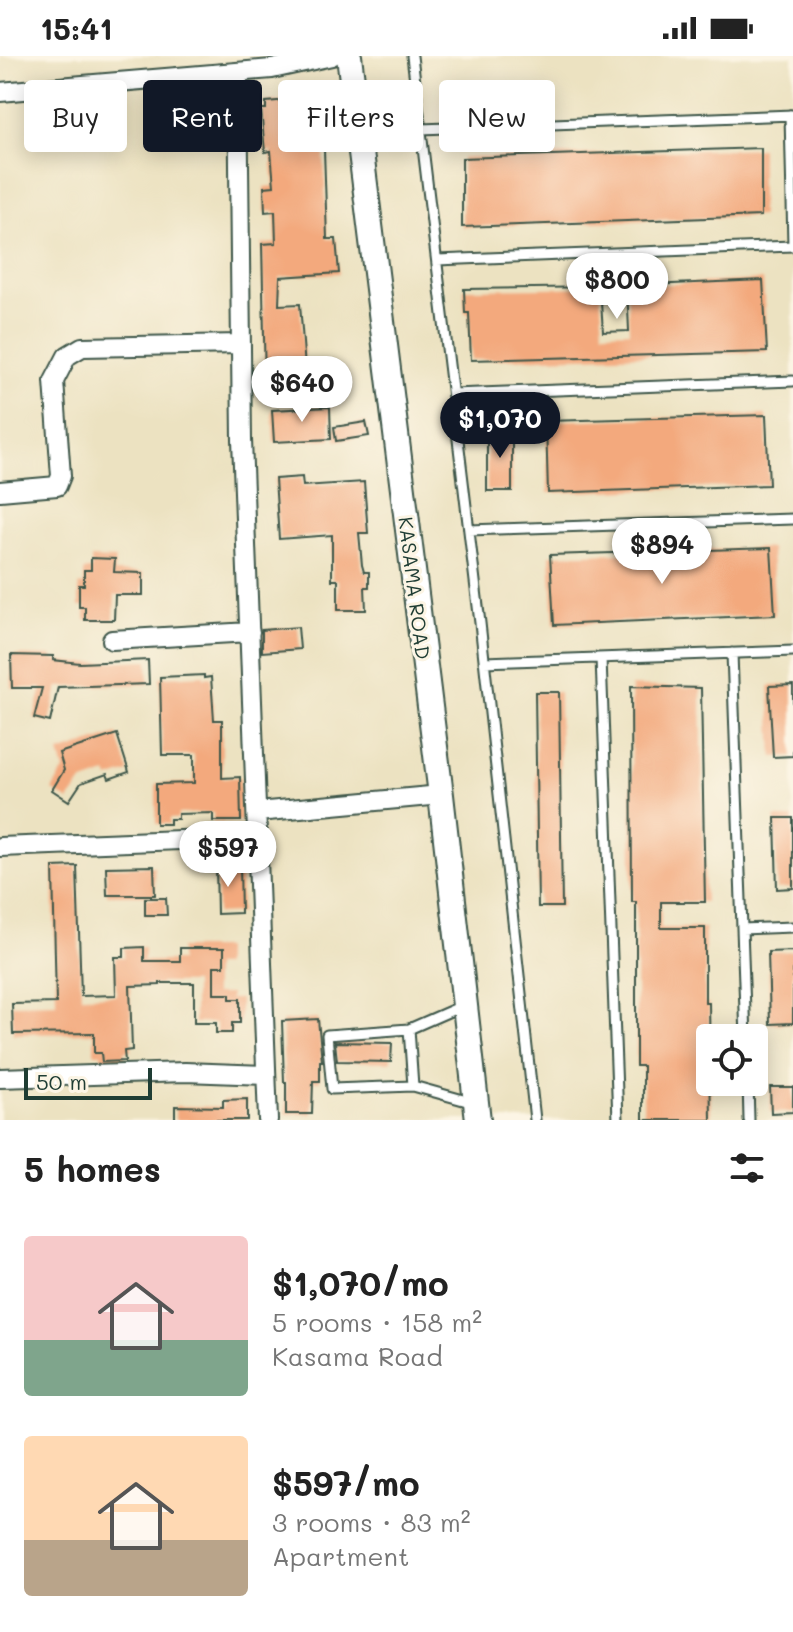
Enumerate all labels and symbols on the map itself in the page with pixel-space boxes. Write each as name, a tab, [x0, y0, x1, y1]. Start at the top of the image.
pin: $800	[570, 253, 664, 321]
pin: $640	[255, 356, 349, 424]
pin: $1,070	[435, 392, 565, 460]
street label: KASAMA ROAD	[393, 515, 437, 661]
pin: $894	[615, 518, 709, 586]
pin: $597	[181, 821, 275, 889]
scale bar	[24, 1064, 152, 1100]

